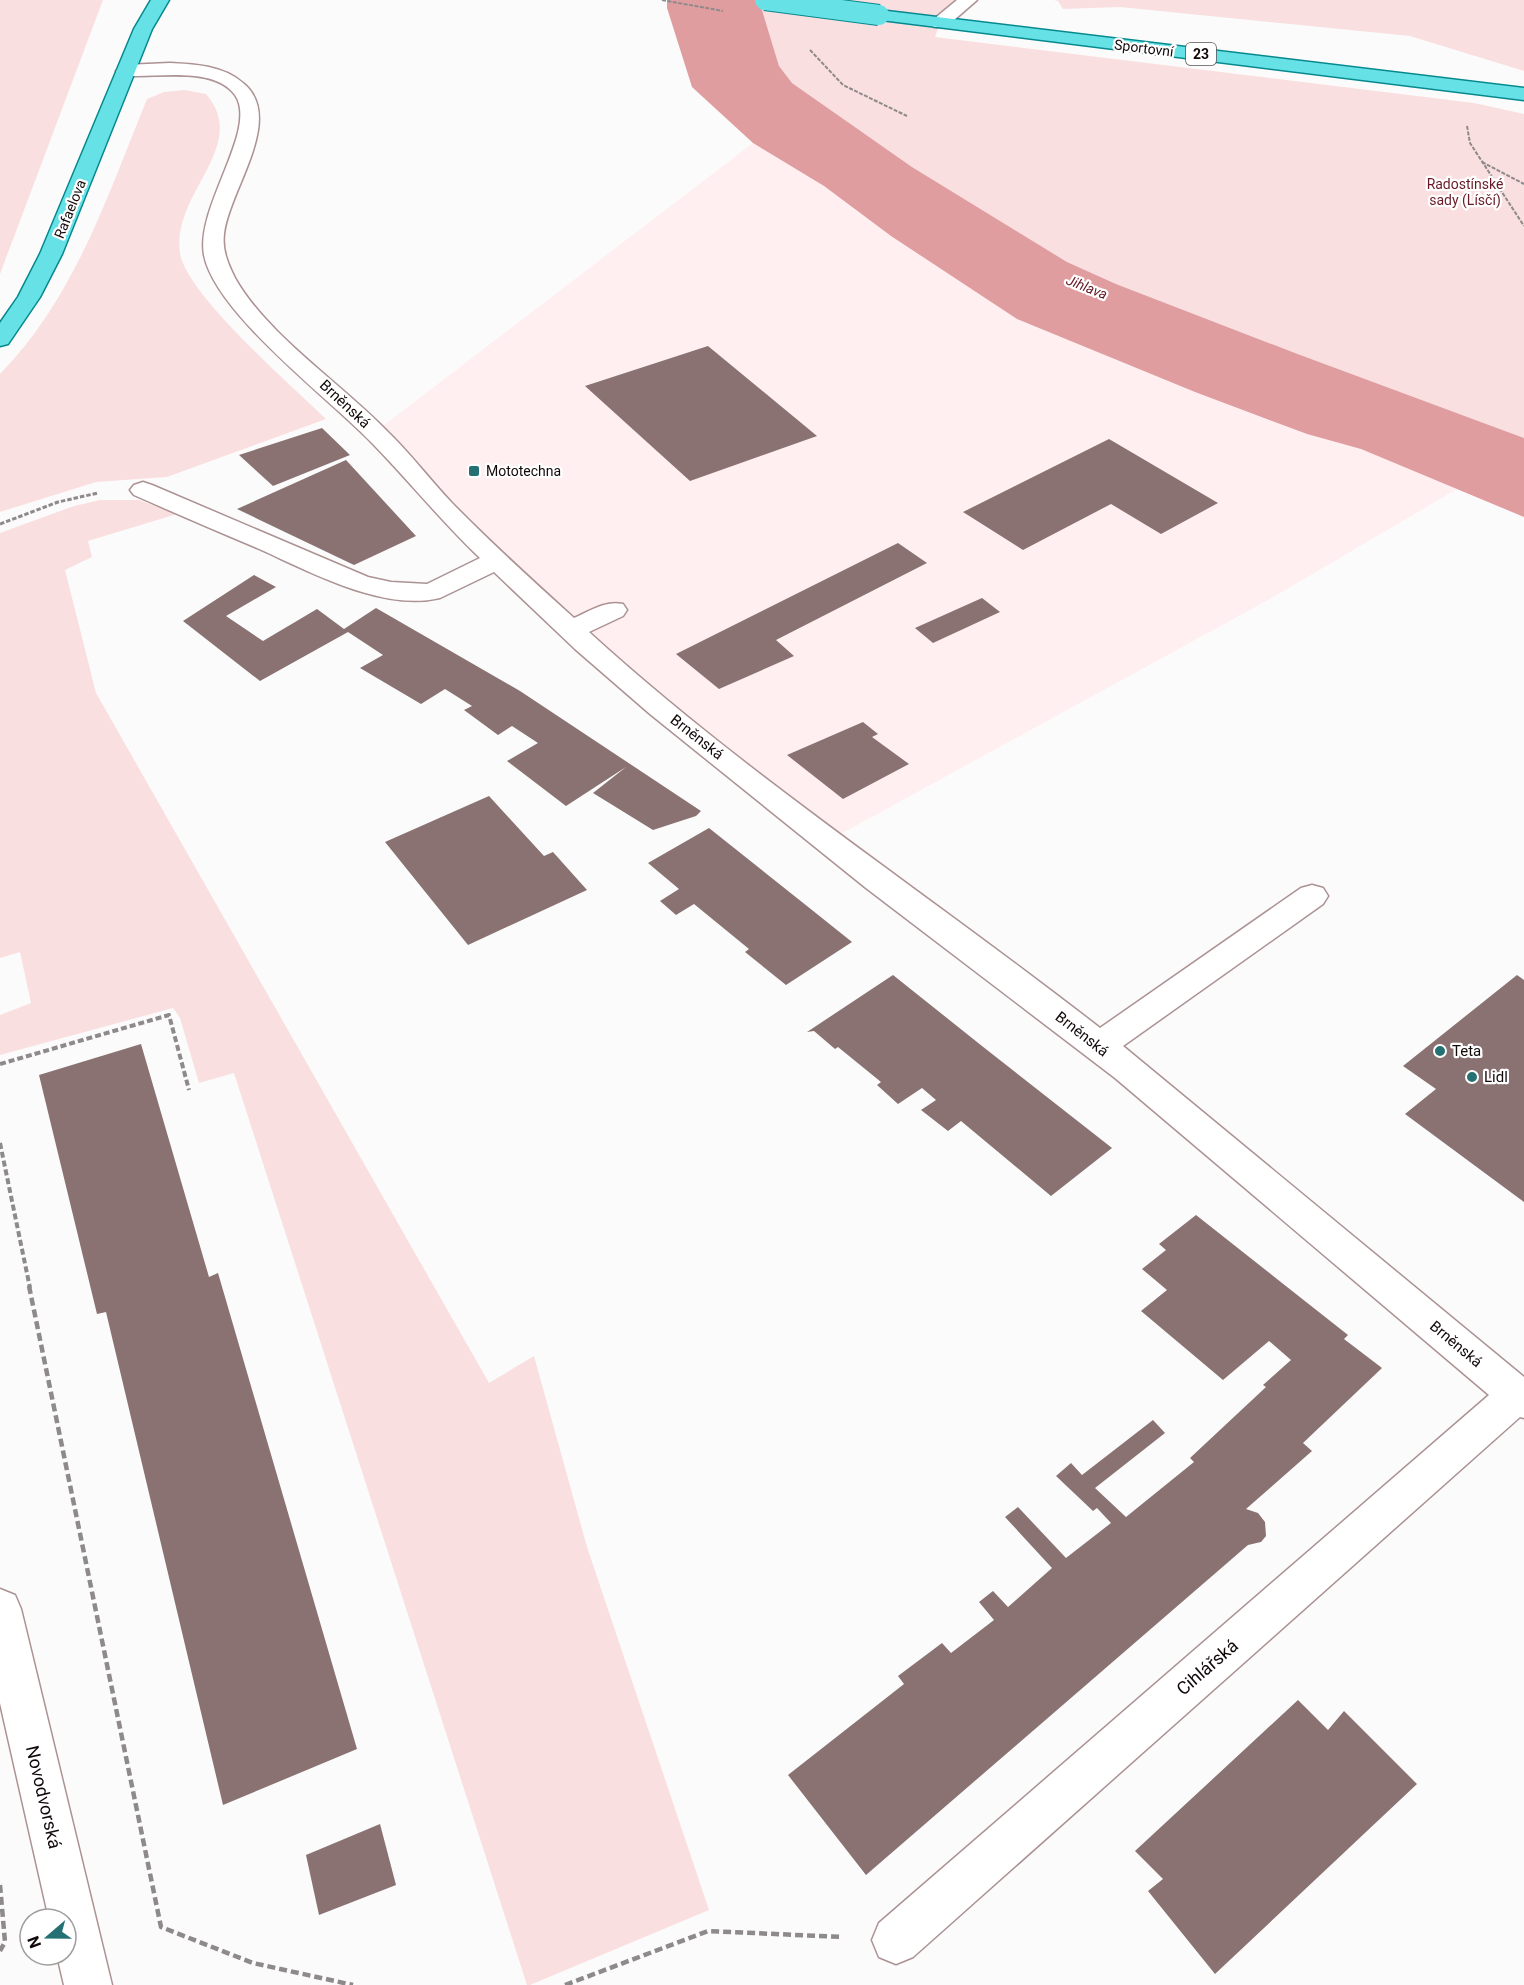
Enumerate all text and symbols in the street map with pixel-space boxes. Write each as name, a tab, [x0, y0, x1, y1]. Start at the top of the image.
street label: Sportovní	[1113, 36, 1175, 60]
road number: 23	[1186, 43, 1216, 65]
park label: Radostínské sady (Lísčí)	[1427, 176, 1503, 209]
street label: Rafaelova	[51, 177, 89, 241]
water label: Jihlava	[1064, 272, 1110, 302]
street label: Brněnská	[316, 376, 374, 432]
place label: Mototechna	[486, 463, 561, 479]
marker: Mototechna	[467, 464, 481, 478]
street label: Brněnská	[667, 711, 727, 763]
street label: Brněnská	[1052, 1008, 1112, 1060]
place label: Teta	[1452, 1042, 1481, 1060]
marker: Teta	[1433, 1044, 1447, 1058]
place label: Lidl	[1484, 1068, 1508, 1086]
marker: Lidl	[1465, 1070, 1479, 1084]
street label: Brněnská	[1426, 1317, 1486, 1371]
street label: Cihlářská	[1172, 1635, 1242, 1699]
street label: Novodvorská	[22, 1743, 66, 1851]
north arrow	[18, 1907, 78, 1967]
text: N	[24, 1933, 45, 1951]

